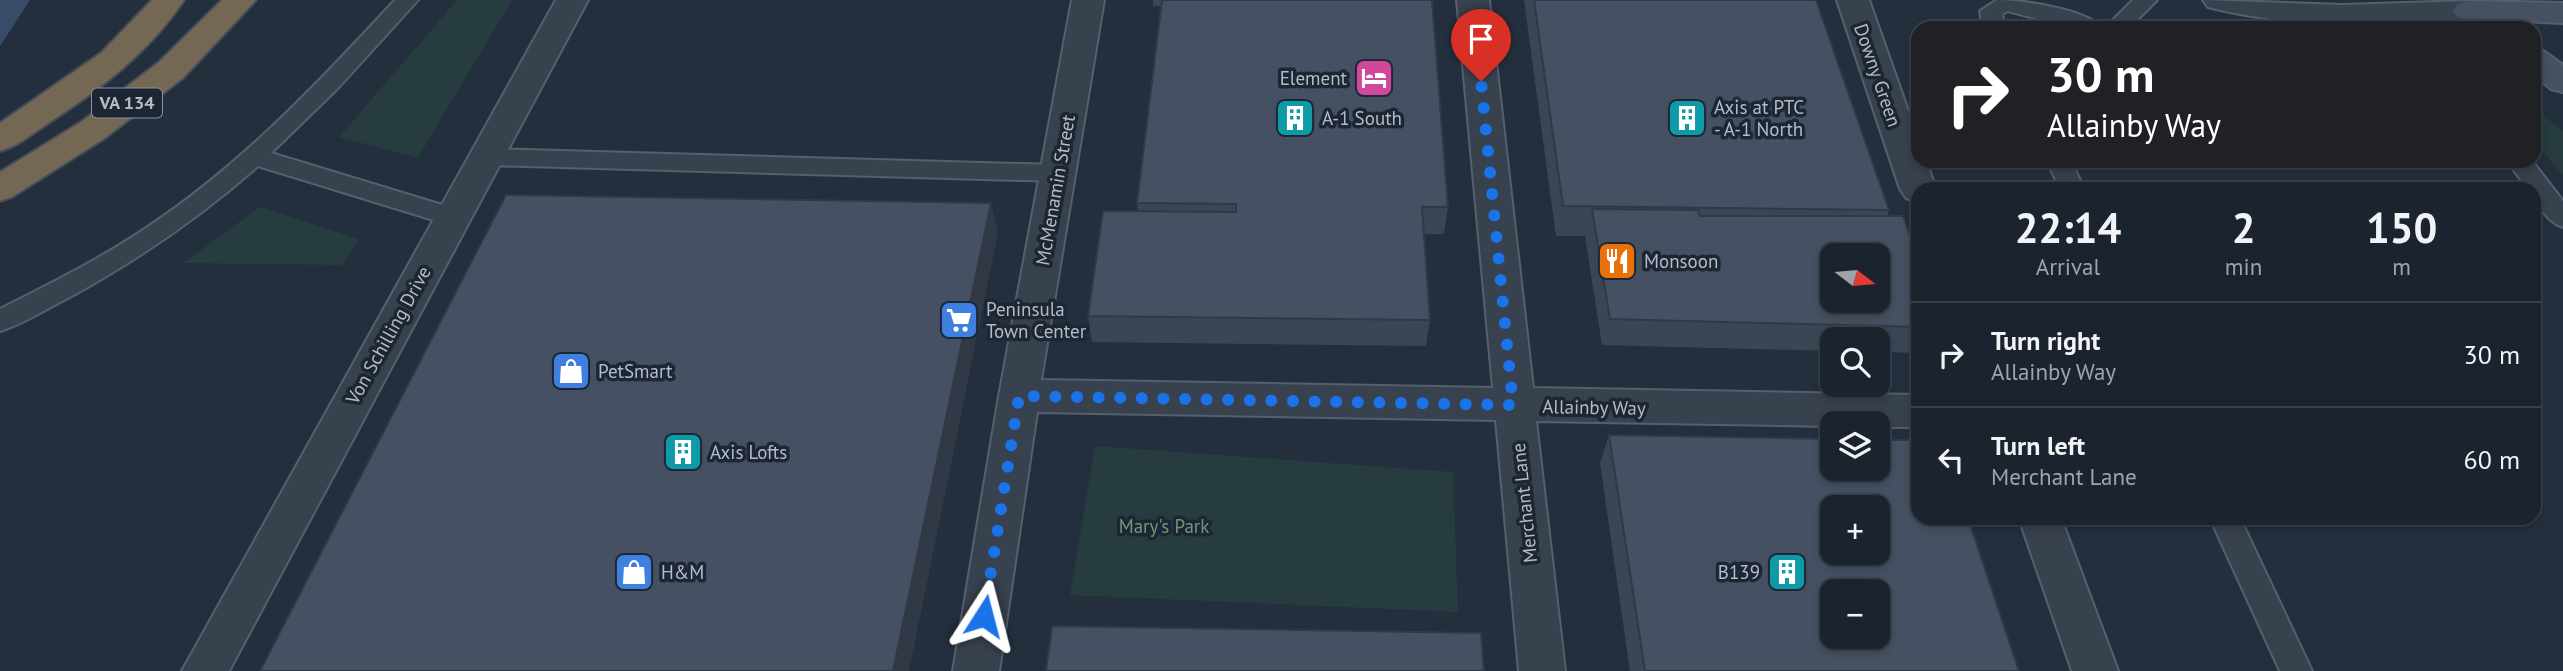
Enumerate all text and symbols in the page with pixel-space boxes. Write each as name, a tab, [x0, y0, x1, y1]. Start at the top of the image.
pin	[1451, 9, 1511, 81]
icon: arrive	[1462, 20, 1500, 58]
street label: Downy Green	[1849, 20, 1907, 130]
text: 30 m	[2047, 42, 2154, 106]
icon: right	[1932, 49, 2023, 140]
hotel icon: Element	[1353, 57, 1395, 99]
place label: Element	[1280, 66, 1348, 90]
road number: VA 134	[92, 88, 162, 118]
place label: Axis at PTC - A-1 North	[1714, 95, 1804, 141]
building icon: A-1 South	[1274, 97, 1316, 139]
building icon: Axis at PTC - A-1 North	[1666, 97, 1708, 139]
text: Allainby Way	[2047, 104, 2221, 146]
place label: A-1 South	[1322, 106, 1402, 130]
street label: McMenamin Street	[1030, 112, 1080, 267]
text: 22:14	[2015, 200, 2121, 255]
text: 2	[2232, 200, 2255, 255]
text: 150	[2366, 200, 2437, 255]
restaurant icon: Monsoon	[1596, 240, 1638, 282]
north arrow	[1820, 243, 1890, 313]
map controls	[1820, 243, 1890, 649]
place label: Monsoon	[1644, 249, 1718, 273]
text: Arrival	[2036, 252, 2100, 281]
text: min	[2225, 252, 2262, 281]
text: m	[2392, 252, 2411, 281]
street label: Von Schilling Drive	[340, 262, 436, 409]
place label: Peninsula Town Center	[986, 297, 1087, 343]
supermarket icon: Peninsula Town Center	[938, 299, 980, 341]
text: Turn right	[1991, 324, 2100, 357]
button: search	[1820, 327, 1890, 397]
icon: right	[1932, 336, 1970, 374]
text: 30 m	[2464, 338, 2520, 371]
shop icon: PetSmart	[550, 350, 592, 392]
text: Allainby Way	[1991, 357, 2116, 386]
place label: PetSmart	[598, 359, 673, 383]
street label: Allainby Way	[1542, 394, 1646, 420]
button: layers	[1820, 411, 1890, 481]
text: Turn left	[1991, 429, 2085, 462]
building icon: Axis Lofts	[662, 431, 704, 473]
place label: Axis Lofts	[710, 440, 787, 464]
icon: left	[1932, 441, 1970, 479]
street label: Merchant Lane	[1506, 442, 1542, 564]
text: 60 m	[2464, 443, 2520, 476]
text: Merchant Lane	[1991, 462, 2137, 491]
button: +	[1820, 495, 1890, 565]
park label: Mary's Park	[1119, 514, 1209, 538]
shop icon: H&M	[613, 551, 655, 593]
building icon: B139	[1766, 551, 1808, 593]
place label: H&M	[661, 560, 704, 584]
place label: B139	[1718, 560, 1760, 584]
position arrow	[947, 579, 1021, 653]
button: −	[1820, 579, 1890, 649]

